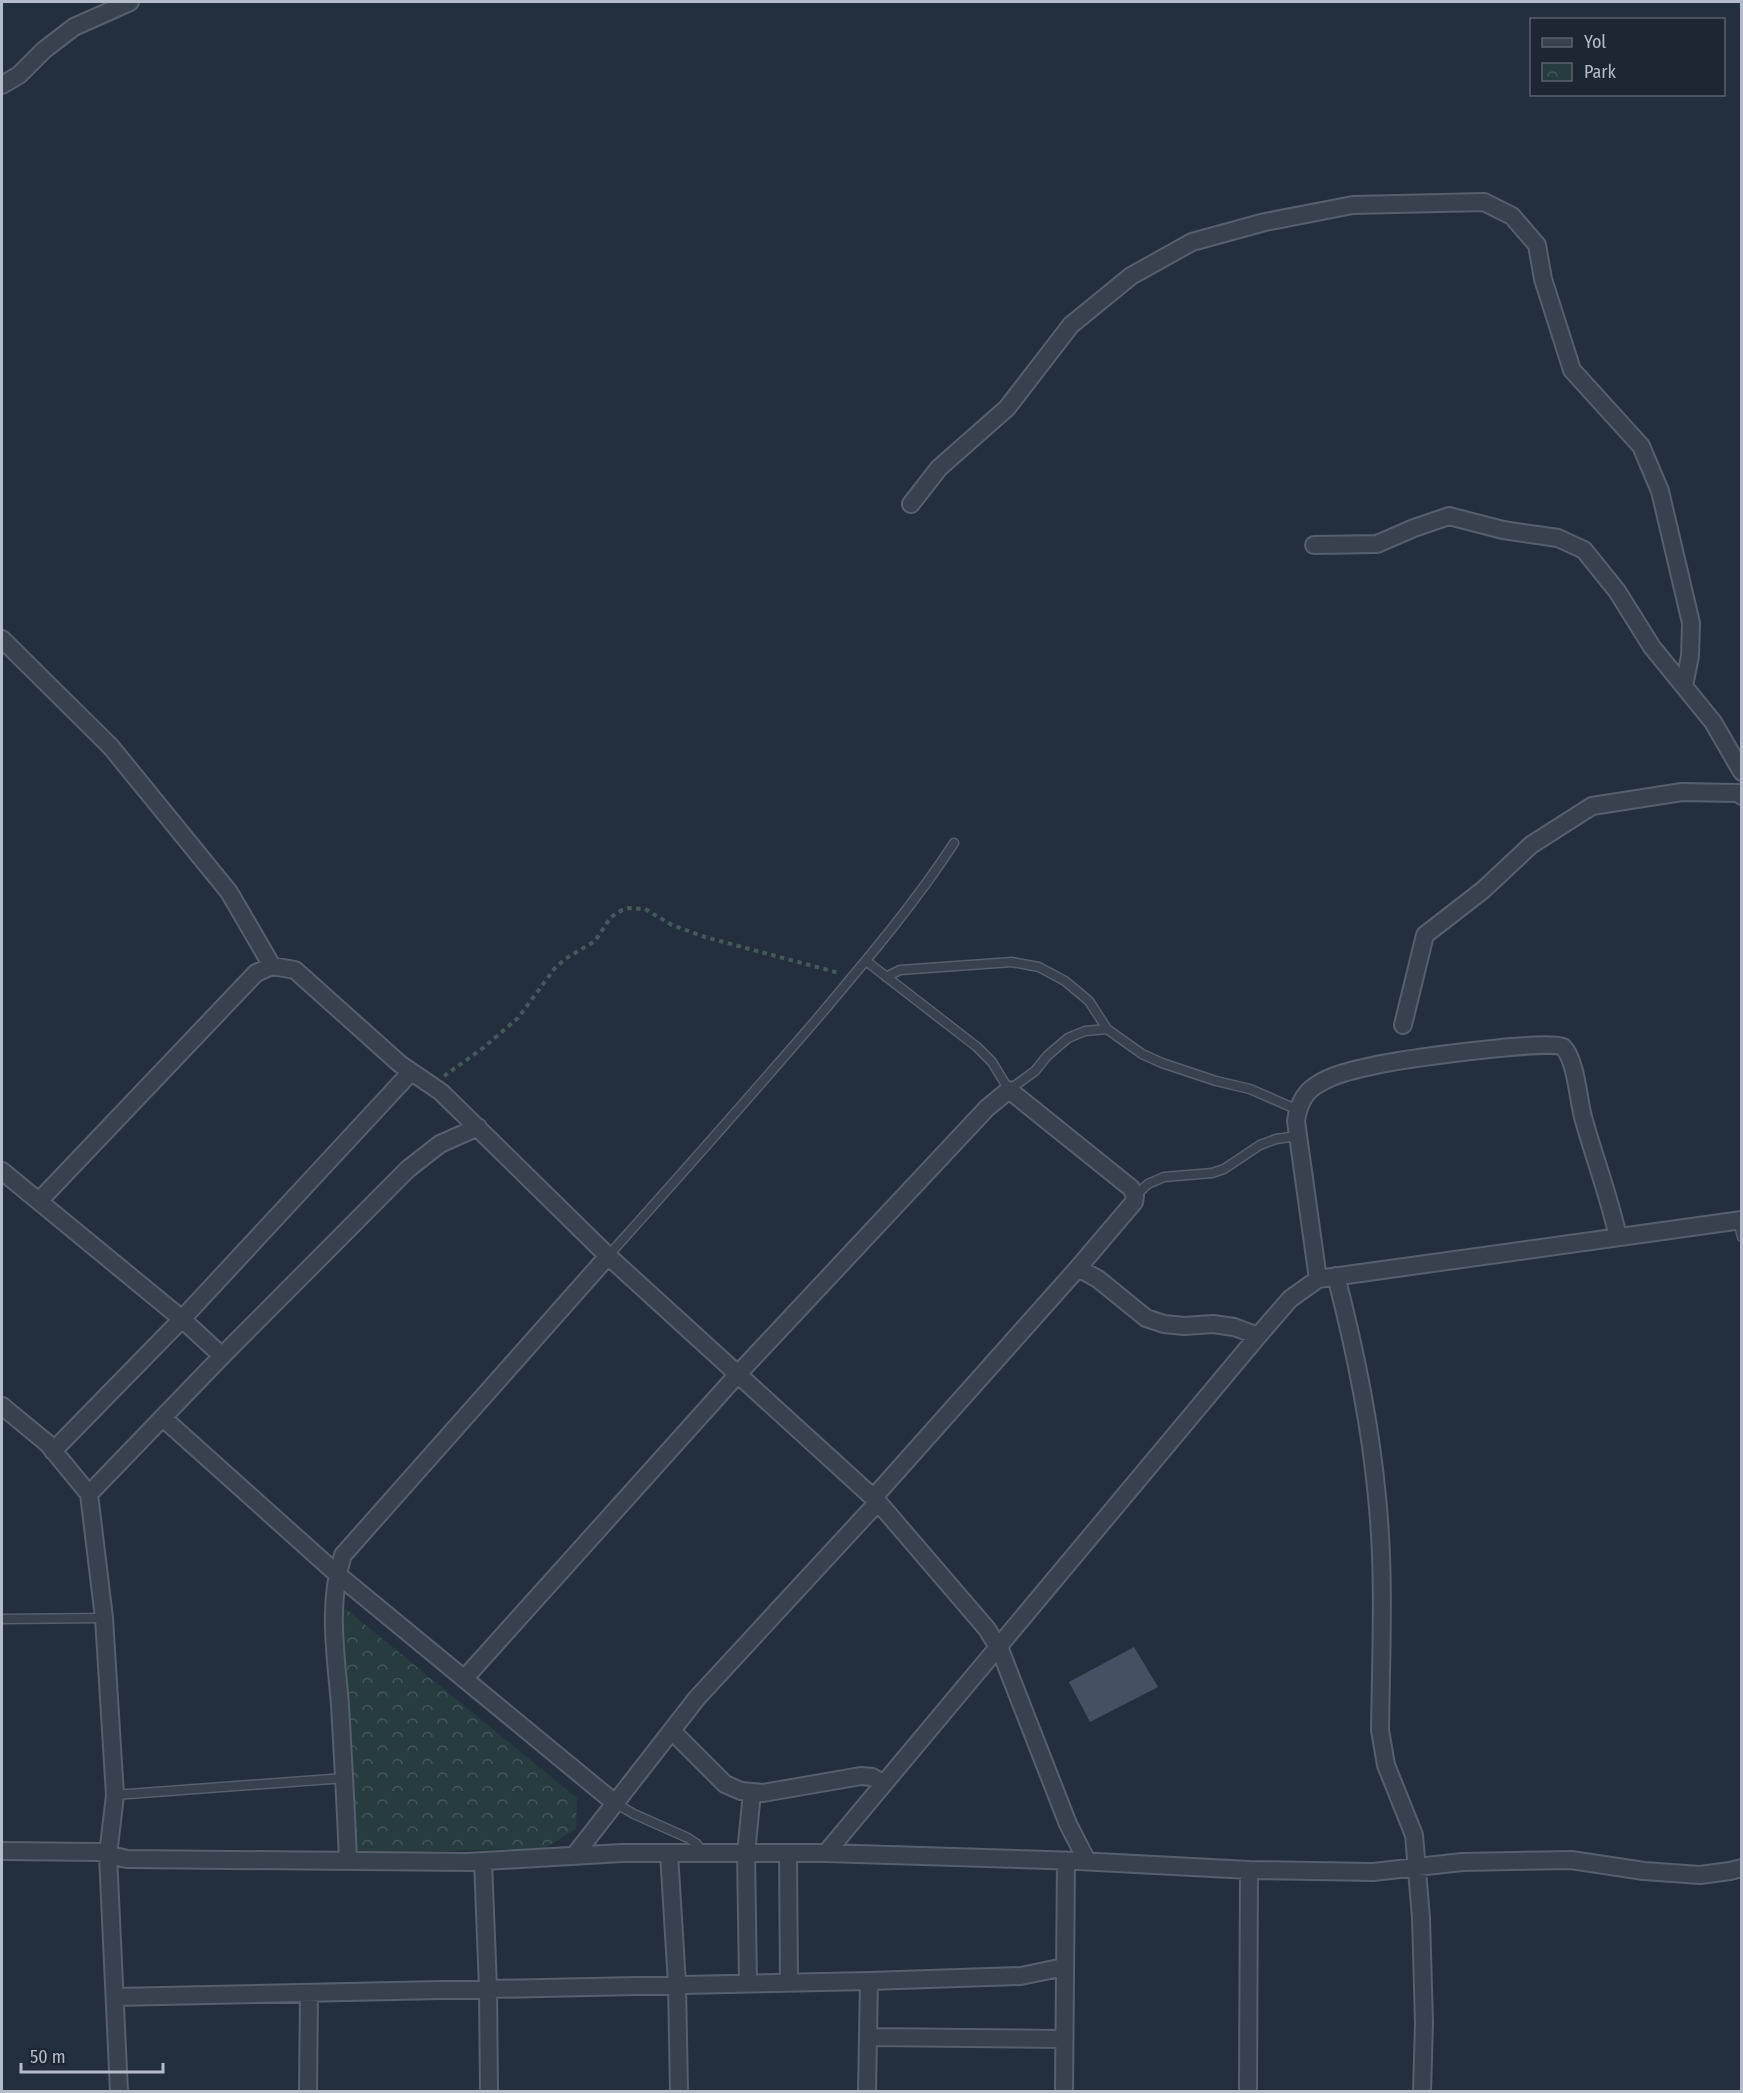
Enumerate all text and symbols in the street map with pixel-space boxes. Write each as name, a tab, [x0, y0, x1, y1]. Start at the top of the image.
legend	[1530, 18, 1725, 96]
text: Yol	[1584, 31, 1606, 53]
text: Park	[1584, 61, 1617, 83]
scale bar	[21, 2036, 164, 2074]
text: 50 m	[30, 2046, 66, 2068]

